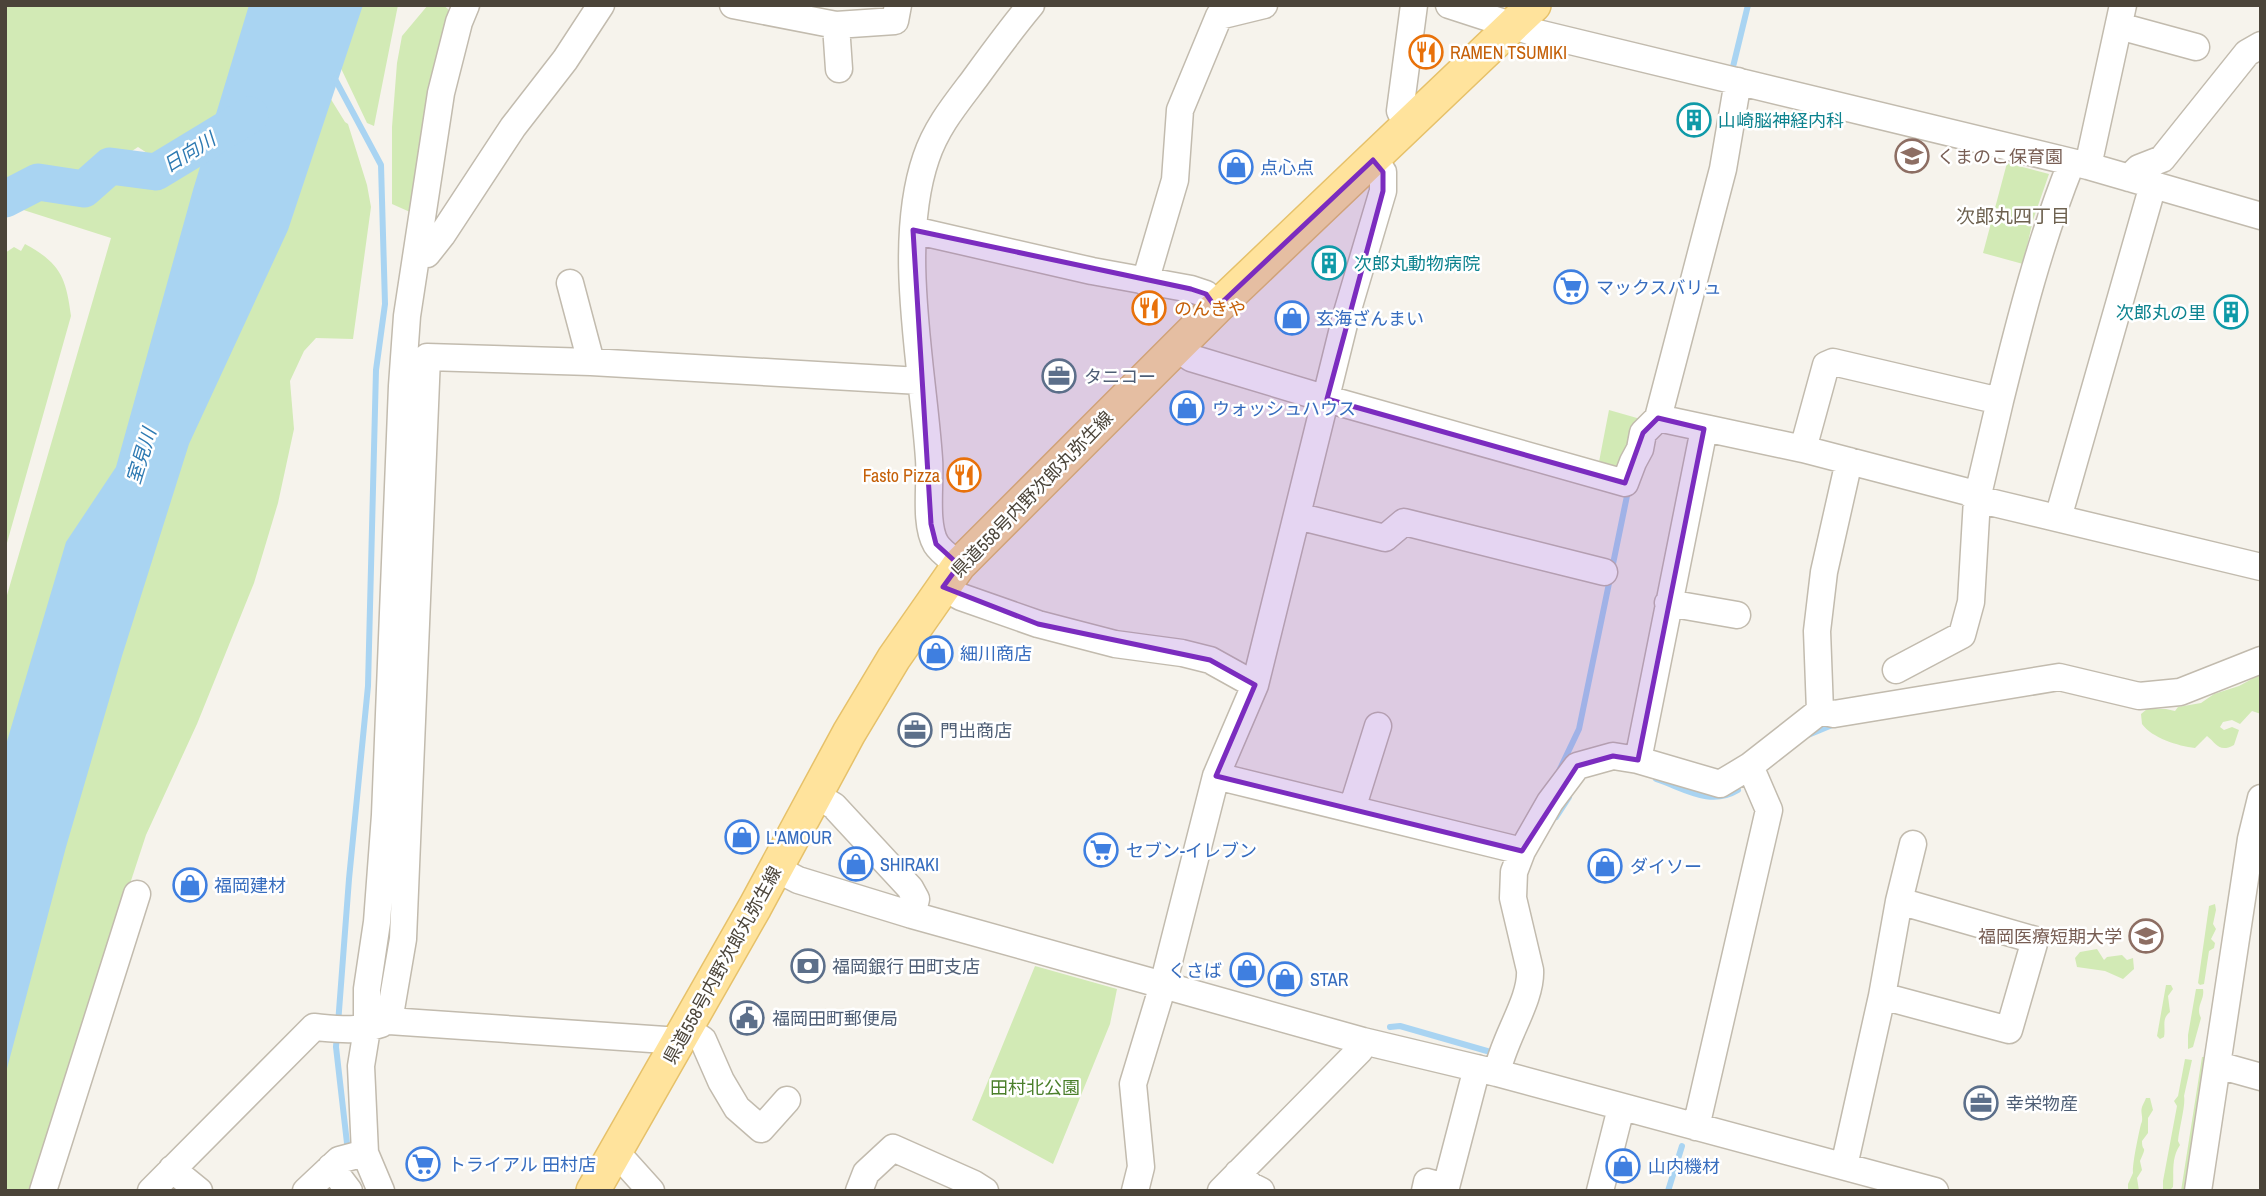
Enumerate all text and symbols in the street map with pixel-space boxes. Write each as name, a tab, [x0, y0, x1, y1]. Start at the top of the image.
restaurant icon: RAMEN TSUMIKI	[1407, 33, 1445, 71]
place label: RAMEN TSUMIKI	[1450, 40, 1567, 65]
building icon: 山崎脳神経内科	[1675, 101, 1713, 139]
place label: 山崎脳神経内科	[1718, 108, 1844, 133]
water label: 日向川	[158, 125, 222, 178]
school or university icon: くまのこ保育園	[1893, 137, 1931, 175]
place label: くまのこ保育園	[1937, 144, 2063, 169]
shop icon: 点心点	[1217, 148, 1255, 186]
place label: 点心点	[1260, 155, 1314, 180]
district label: 次郎丸四丁目	[1956, 203, 2070, 229]
building icon: 次郎丸動物病院	[1310, 244, 1348, 282]
place label: 次郎丸動物病院	[1354, 251, 1480, 276]
supermarket icon: マックスバリュ	[1552, 268, 1590, 306]
place label: マックスバリュ	[1596, 275, 1721, 300]
restaurant icon: のんきや	[1130, 289, 1168, 327]
building icon: 次郎丸の里	[2212, 293, 2250, 331]
place label: のんきや	[1174, 296, 1246, 321]
shop icon: 玄海ざんまい	[1273, 299, 1311, 337]
place label: 次郎丸の里	[2116, 300, 2206, 325]
place label: 玄海ざんまい	[1316, 306, 1424, 331]
office icon: タニコー	[1040, 357, 1078, 395]
place label: タニコー	[1084, 364, 1156, 389]
shop icon: ウォッシュハウス	[1168, 389, 1206, 427]
place label: ウォッシュハウス	[1212, 396, 1356, 421]
street label: 県道558号内野次郎丸弥生線	[946, 405, 1118, 583]
water label: 室見川	[120, 423, 162, 487]
restaurant icon: Fasto Pizza	[945, 456, 983, 494]
place label: Fasto Pizza	[863, 463, 940, 488]
shop icon: 細川商店	[917, 634, 955, 672]
place label: 細川商店	[960, 641, 1032, 666]
office icon: 門出商店	[896, 711, 934, 749]
place label: 門出商店	[940, 718, 1012, 743]
shop icon: L'AMOUR	[723, 818, 761, 856]
place label: L'AMOUR	[766, 825, 832, 850]
supermarket icon: セブン-イレブン	[1082, 831, 1120, 869]
place label: セブン-イレブン	[1126, 838, 1257, 863]
shop icon: SHIRAKI	[837, 845, 875, 883]
shop icon: ダイソー	[1586, 847, 1624, 885]
place label: SHIRAKI	[880, 852, 939, 877]
place label: ダイソー	[1630, 854, 1702, 879]
street label: 県道558号内野次郎丸弥生線	[657, 862, 787, 1068]
shop icon: 福岡建材	[171, 866, 209, 904]
place label: 福岡建材	[214, 873, 286, 898]
school or university icon: 福岡医療短期大学	[2127, 917, 2165, 955]
place label: 福岡医療短期大学	[1978, 924, 2122, 949]
bank icon: 福岡銀行 田町支店	[789, 947, 827, 985]
shop icon: くさば	[1228, 951, 1266, 989]
place label: 福岡銀行 田町支店	[832, 954, 980, 979]
place label: くさば	[1168, 958, 1222, 983]
shop icon: STAR	[1266, 960, 1304, 998]
place label: STAR	[1310, 967, 1349, 992]
public building icon: 福岡田町郵便局	[728, 999, 766, 1037]
place label: 福岡田町郵便局	[772, 1006, 898, 1031]
park label: 田村北公園	[990, 1075, 1080, 1100]
office icon: 幸栄物産	[1962, 1084, 2000, 1122]
place label: 幸栄物産	[2006, 1091, 2078, 1116]
supermarket icon: トライアル 田村店	[404, 1145, 442, 1183]
shop icon: 山内機材	[1604, 1147, 1642, 1185]
place label: トライアル 田村店	[448, 1152, 596, 1177]
place label: 山内機材	[1648, 1154, 1720, 1179]

